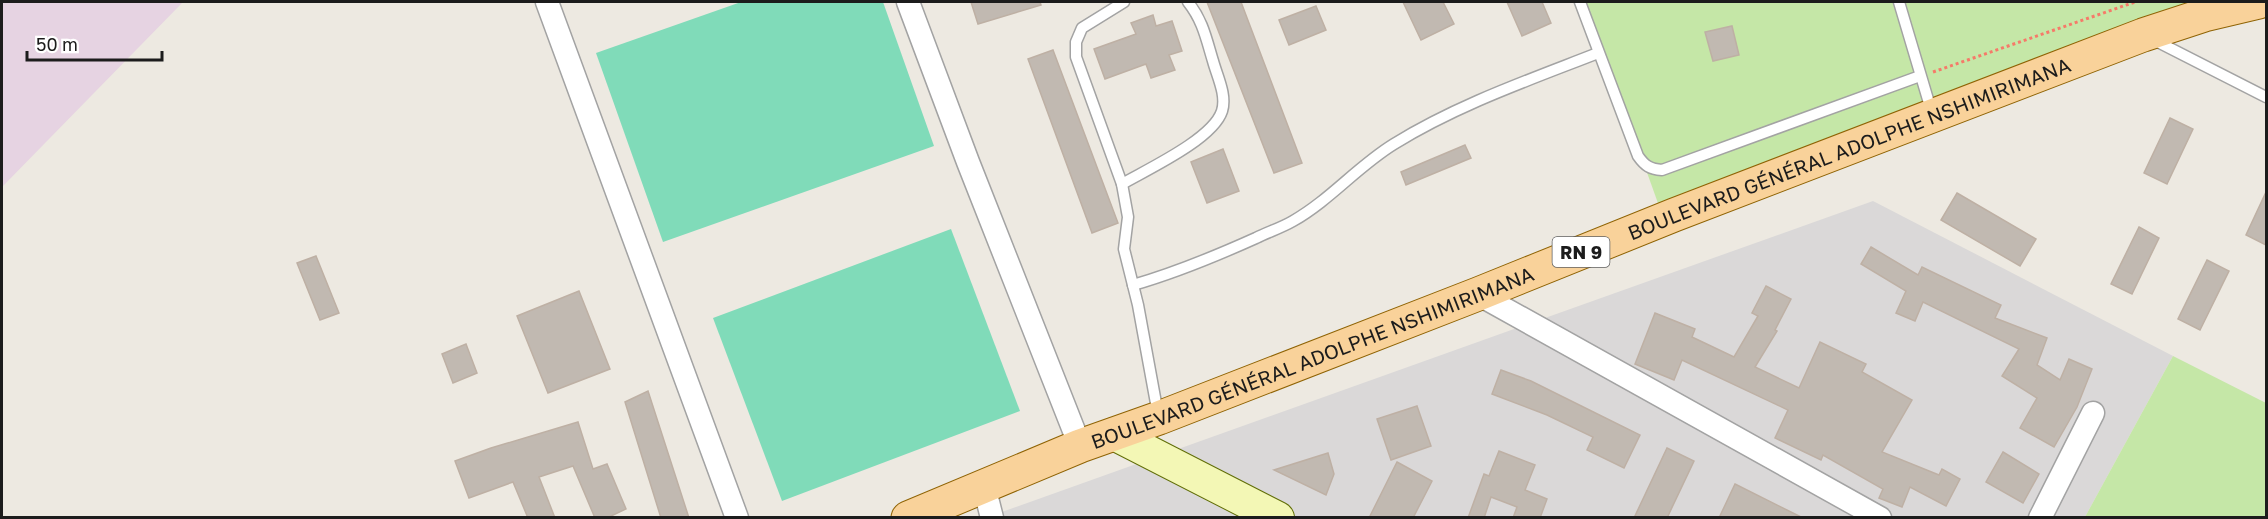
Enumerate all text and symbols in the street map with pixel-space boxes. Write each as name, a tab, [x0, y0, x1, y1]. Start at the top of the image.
scale bar	[27, 24, 162, 62]
text: 50 m	[36, 33, 78, 55]
street label: BOULEVARD GÉNÉRAL ADOLPHE NSHIMIRIMANA	[1624, 52, 2074, 244]
road number: RN 9	[1552, 237, 1610, 267]
street label: BOULEVARD GÉNÉRAL ADOLPHE NSHIMIRIMANA	[1088, 261, 1537, 453]

